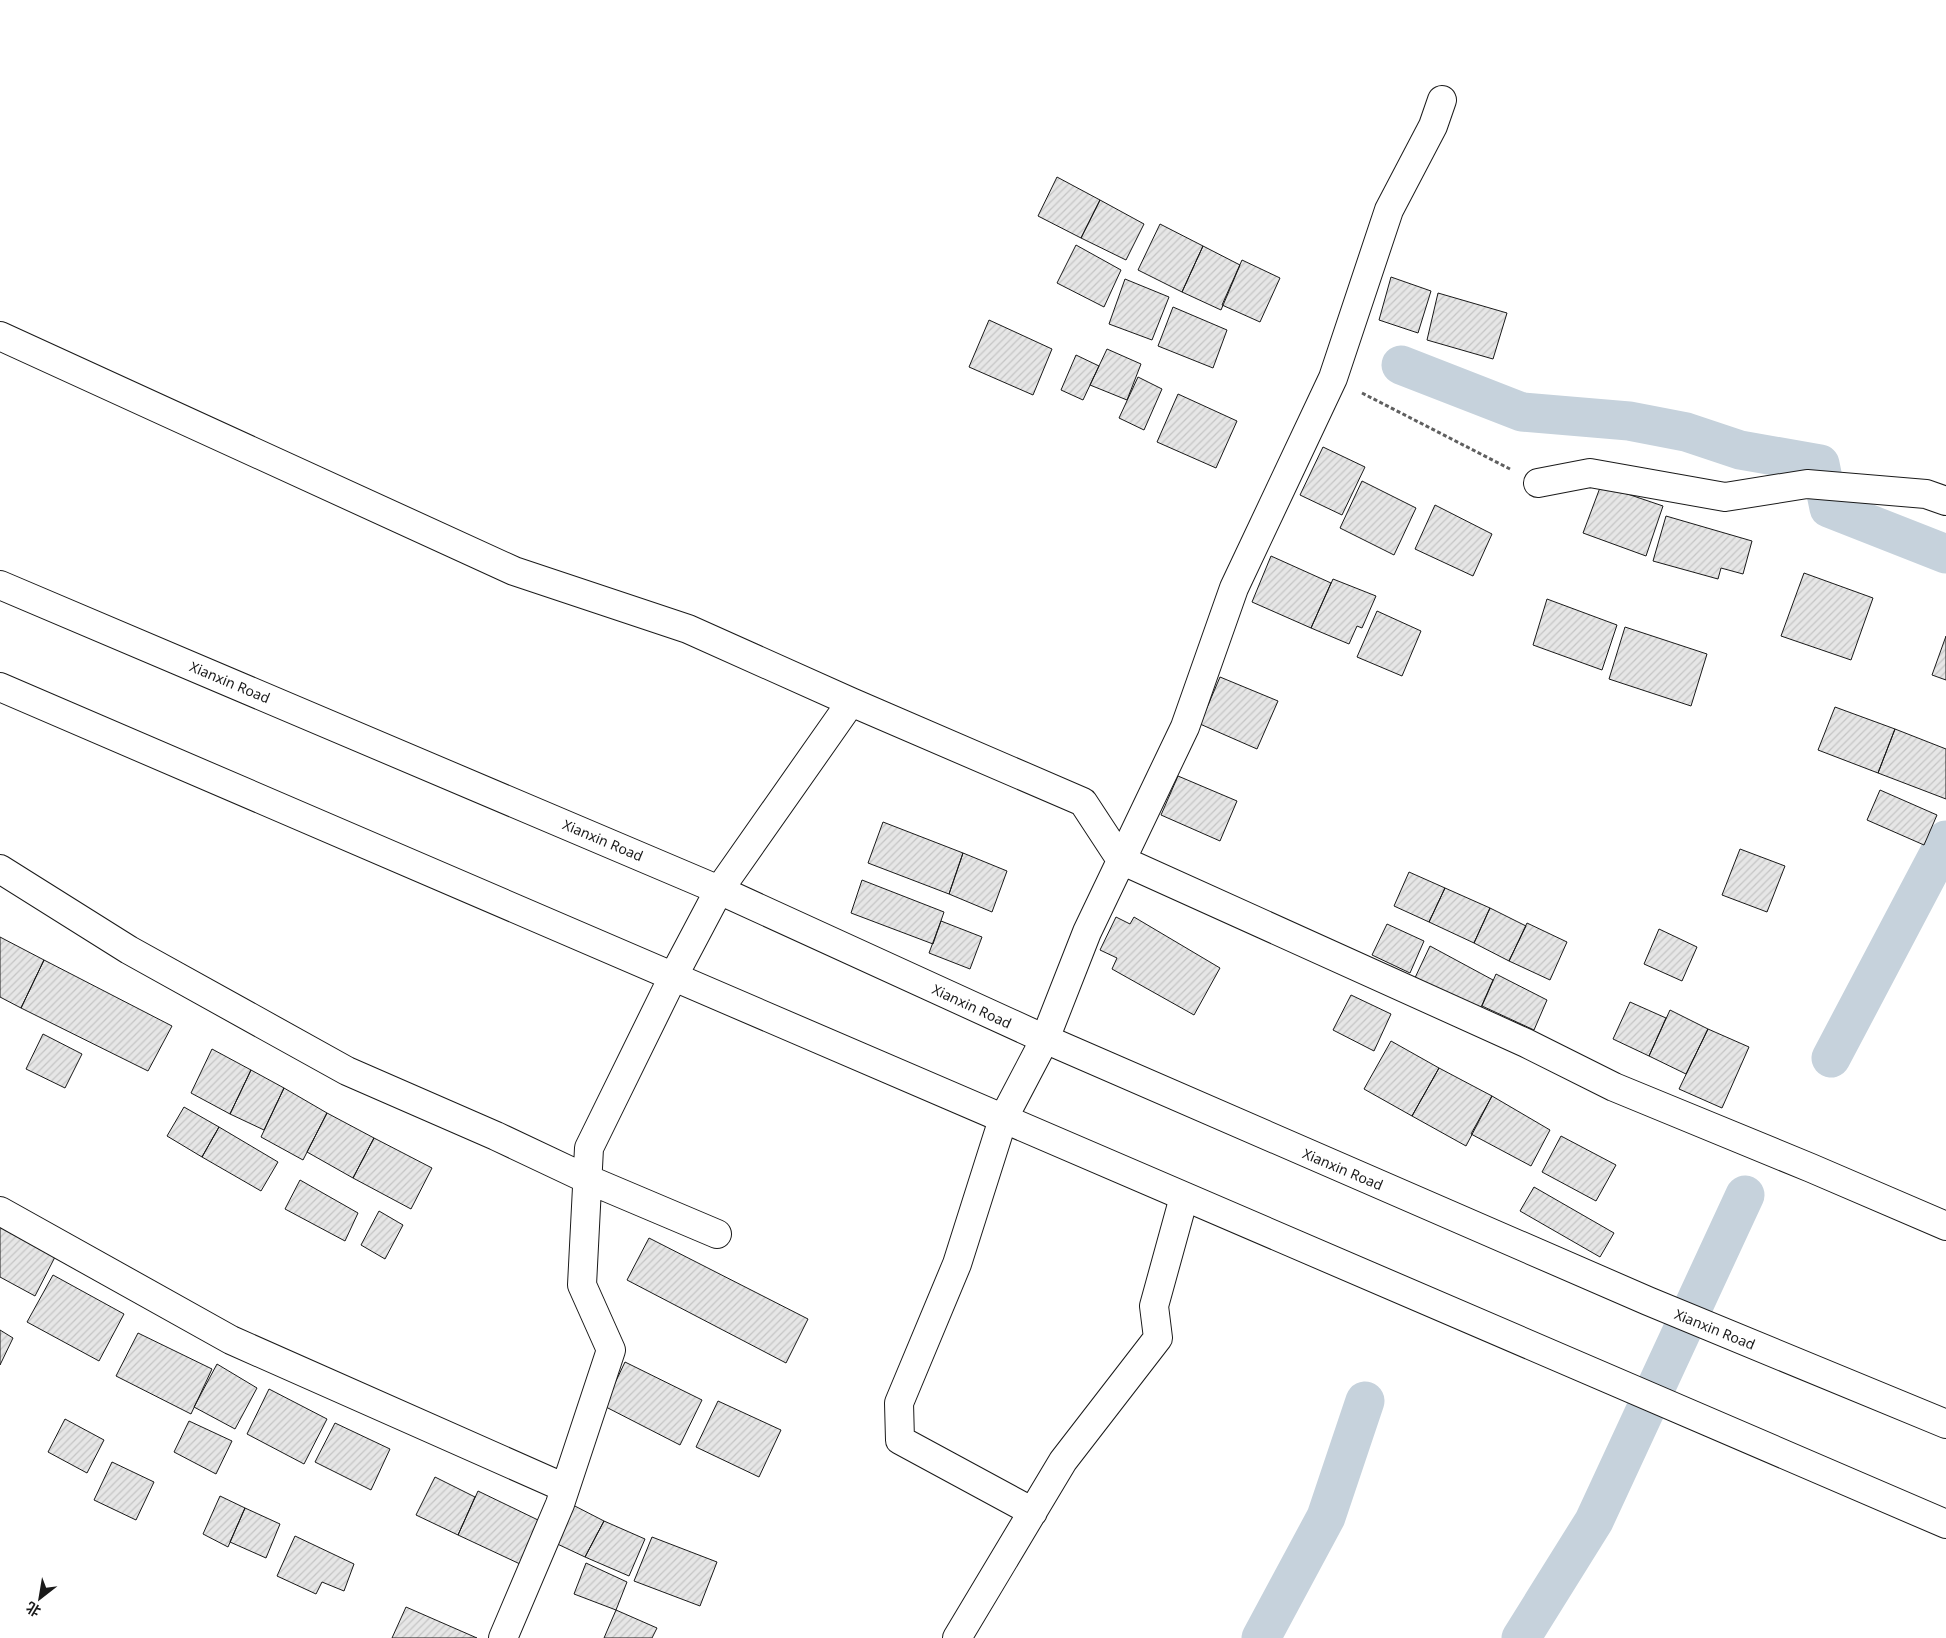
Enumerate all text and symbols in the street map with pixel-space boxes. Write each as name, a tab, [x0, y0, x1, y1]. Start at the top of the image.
street label: Xianxin Road	[187, 657, 273, 707]
street label: Xianxin Road	[560, 815, 646, 865]
street label: Xianxin Road	[929, 979, 1015, 1033]
street label: Xianxin Road	[1300, 1144, 1386, 1194]
street label: Xianxin Road	[1672, 1304, 1758, 1354]
north arrow	[15, 1573, 65, 1623]
text: 北	[22, 1598, 44, 1621]

